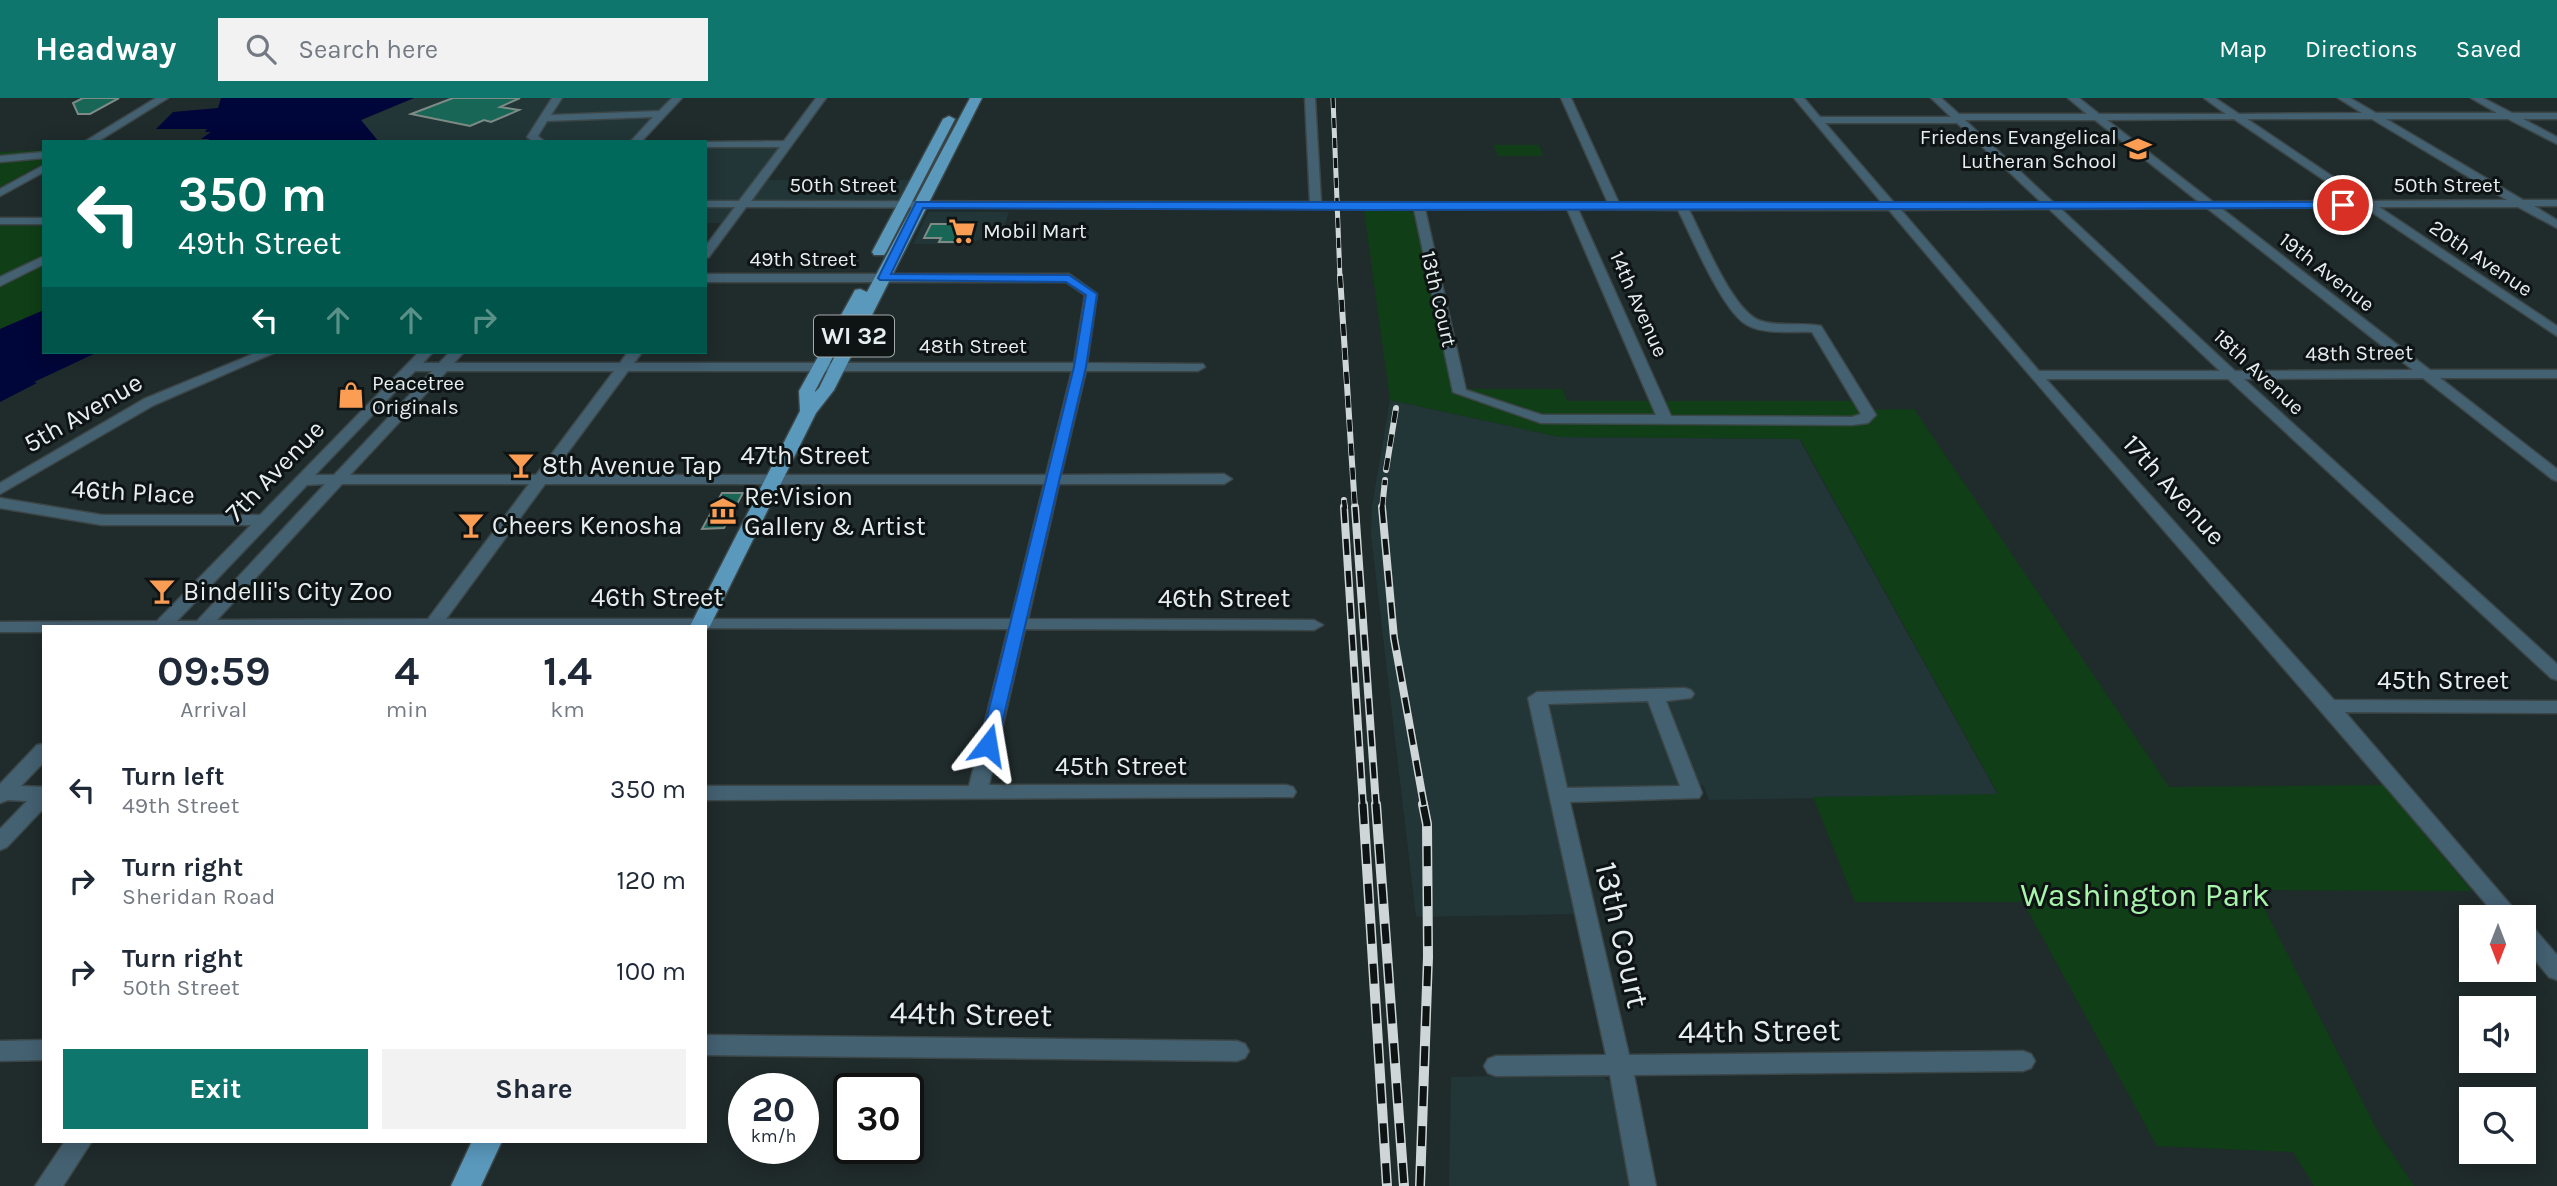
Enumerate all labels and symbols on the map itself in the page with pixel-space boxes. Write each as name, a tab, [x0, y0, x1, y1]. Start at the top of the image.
place label: Friedens Evangelical Lutheran School	[1920, 125, 2117, 173]
school or university icon: Friedens Evangelical Lutheran School	[2123, 134, 2153, 164]
street label: 50th Street	[789, 173, 897, 197]
street label: 50th Street	[2393, 173, 2501, 197]
pin	[2313, 175, 2373, 235]
street label: 20th Avenue	[2425, 215, 2537, 301]
supermarket icon: Mobil Mart	[947, 216, 977, 246]
place label: Mobil Mart	[983, 219, 1087, 243]
street label: 19th Avenue	[2275, 228, 2379, 316]
street label: 49th Street	[749, 247, 857, 271]
street label: 14th Avenue	[1605, 247, 1673, 361]
street label: 13th Court	[1416, 249, 1462, 349]
road number: WI 32	[814, 316, 894, 356]
street label: 18th Avenue	[2209, 324, 2309, 420]
street label: 48th Street	[919, 334, 1027, 358]
street label: 48th Street	[2305, 340, 2413, 366]
street label: 5th Avenue	[18, 367, 148, 459]
place label: Peacetree Originals	[372, 371, 465, 419]
shop icon: Peacetree Originals	[336, 380, 366, 410]
street label: 7th Avenue	[219, 414, 331, 528]
street label: 17th Avenue	[2116, 428, 2232, 552]
street label: 47th Street	[740, 440, 870, 471]
bar icon: 8th Avenue Tap	[506, 450, 536, 480]
place label: 8th Avenue Tap	[542, 450, 722, 481]
street label: 46th Place	[70, 473, 196, 511]
place label: Re:Vision Gallery & Artist	[744, 481, 926, 542]
museum icon: Re:Vision Gallery & Artist	[708, 496, 738, 526]
bar icon: Cheers Kenosha	[456, 510, 486, 540]
place label: Cheers Kenosha	[492, 510, 682, 541]
bar icon: Bindelli's City Zoo	[147, 576, 177, 606]
place label: Bindelli's City Zoo	[183, 576, 393, 607]
street label: 46th Street	[591, 582, 723, 613]
street label: 46th Street	[1158, 583, 1290, 614]
street label: 45th Street	[2377, 665, 2509, 696]
position arrow	[951, 708, 1025, 782]
street label: 45th Street	[1055, 751, 1187, 782]
street label: 13th Court	[1587, 858, 1657, 1012]
park label: Washington Park	[2020, 877, 2270, 914]
north arrow	[2459, 905, 2536, 982]
street label: 44th Street	[889, 994, 1053, 1034]
street label: 44th Street	[1677, 1011, 1841, 1051]
speed limit sign: 30	[833, 1073, 924, 1164]

